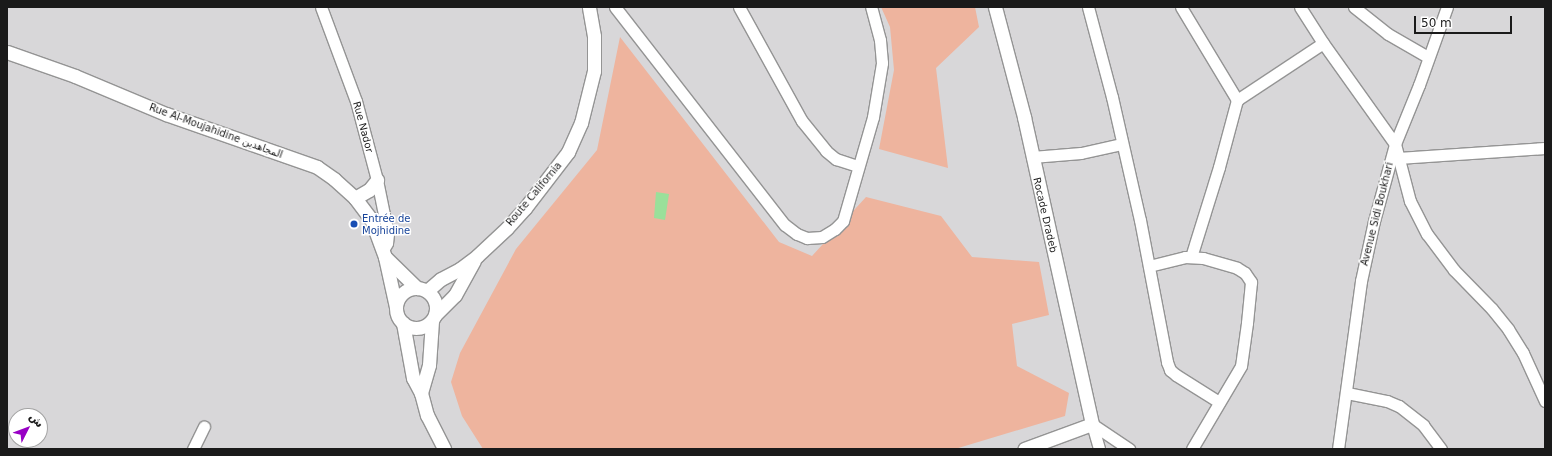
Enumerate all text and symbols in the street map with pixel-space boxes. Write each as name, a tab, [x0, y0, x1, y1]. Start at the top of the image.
scale bar	[1416, 8, 1514, 34]
text: 50 m	[1421, 16, 1452, 30]
street label: Rue Nador	[350, 100, 376, 154]
street label: Rue Al-Moujahidine المجاهدين	[148, 101, 284, 161]
street label: Route California	[504, 160, 564, 228]
street label: Avenue Sidi Boukhari	[1358, 161, 1396, 267]
street label: Rocade Dradeb	[1031, 176, 1059, 254]
place label: Entrée de Mojhidine	[362, 212, 410, 236]
marker: Entrée de Mojhidine	[349, 219, 359, 229]
north arrow	[8, 408, 48, 448]
text: ش	[27, 410, 46, 430]

